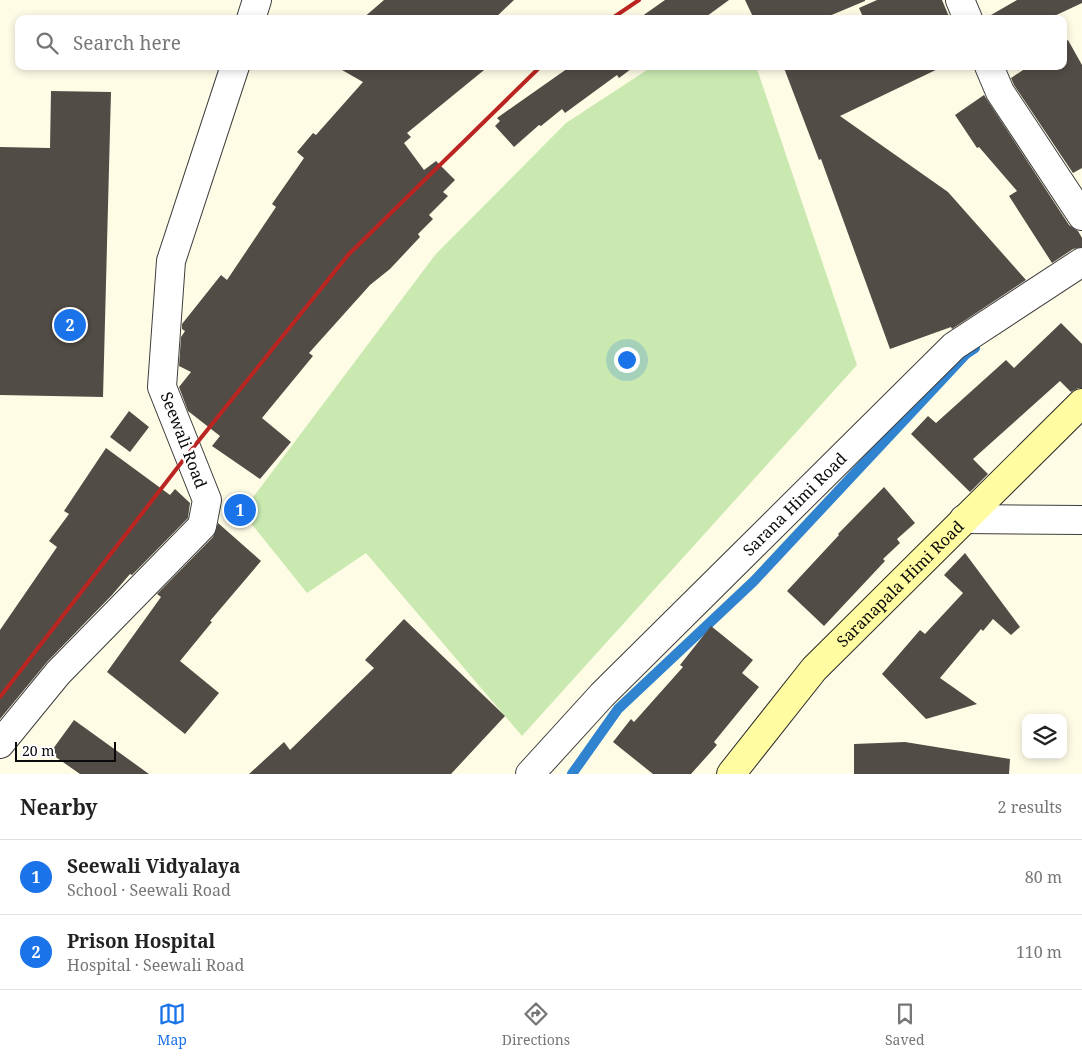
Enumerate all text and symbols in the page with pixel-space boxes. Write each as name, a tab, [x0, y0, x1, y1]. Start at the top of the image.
search box	[15, 15, 1067, 70]
icon: search	[33, 29, 61, 57]
text: Search here	[73, 30, 181, 56]
pin: 2	[54, 306, 86, 344]
your location	[614, 347, 640, 373]
street label: Seewali Road	[156, 389, 213, 491]
street label: Sarana Himi Road	[738, 447, 852, 561]
pin: 1	[224, 491, 256, 529]
street label: Saranapala Himi Road	[832, 515, 969, 652]
map controls	[1022, 714, 1067, 759]
button: layers	[1022, 714, 1067, 759]
scale bar	[15, 739, 116, 762]
text: 20 m	[22, 741, 55, 760]
text: Nearby	[20, 793, 98, 821]
text: 2 results	[998, 796, 1062, 818]
text: Seewali Vidyalaya	[67, 853, 241, 879]
text: 1	[31, 866, 41, 888]
text: 80 m	[1025, 866, 1062, 888]
text: School · Seewali Road	[67, 879, 231, 901]
text: Prison Hospital	[67, 928, 215, 954]
text: 2	[31, 941, 41, 963]
text: 110 m	[1016, 941, 1062, 963]
text: Hospital · Seewali Road	[67, 954, 244, 976]
tab: Map	[157, 1000, 187, 1049]
tab: Directions	[502, 1000, 570, 1049]
tab: Saved	[885, 1000, 925, 1049]

